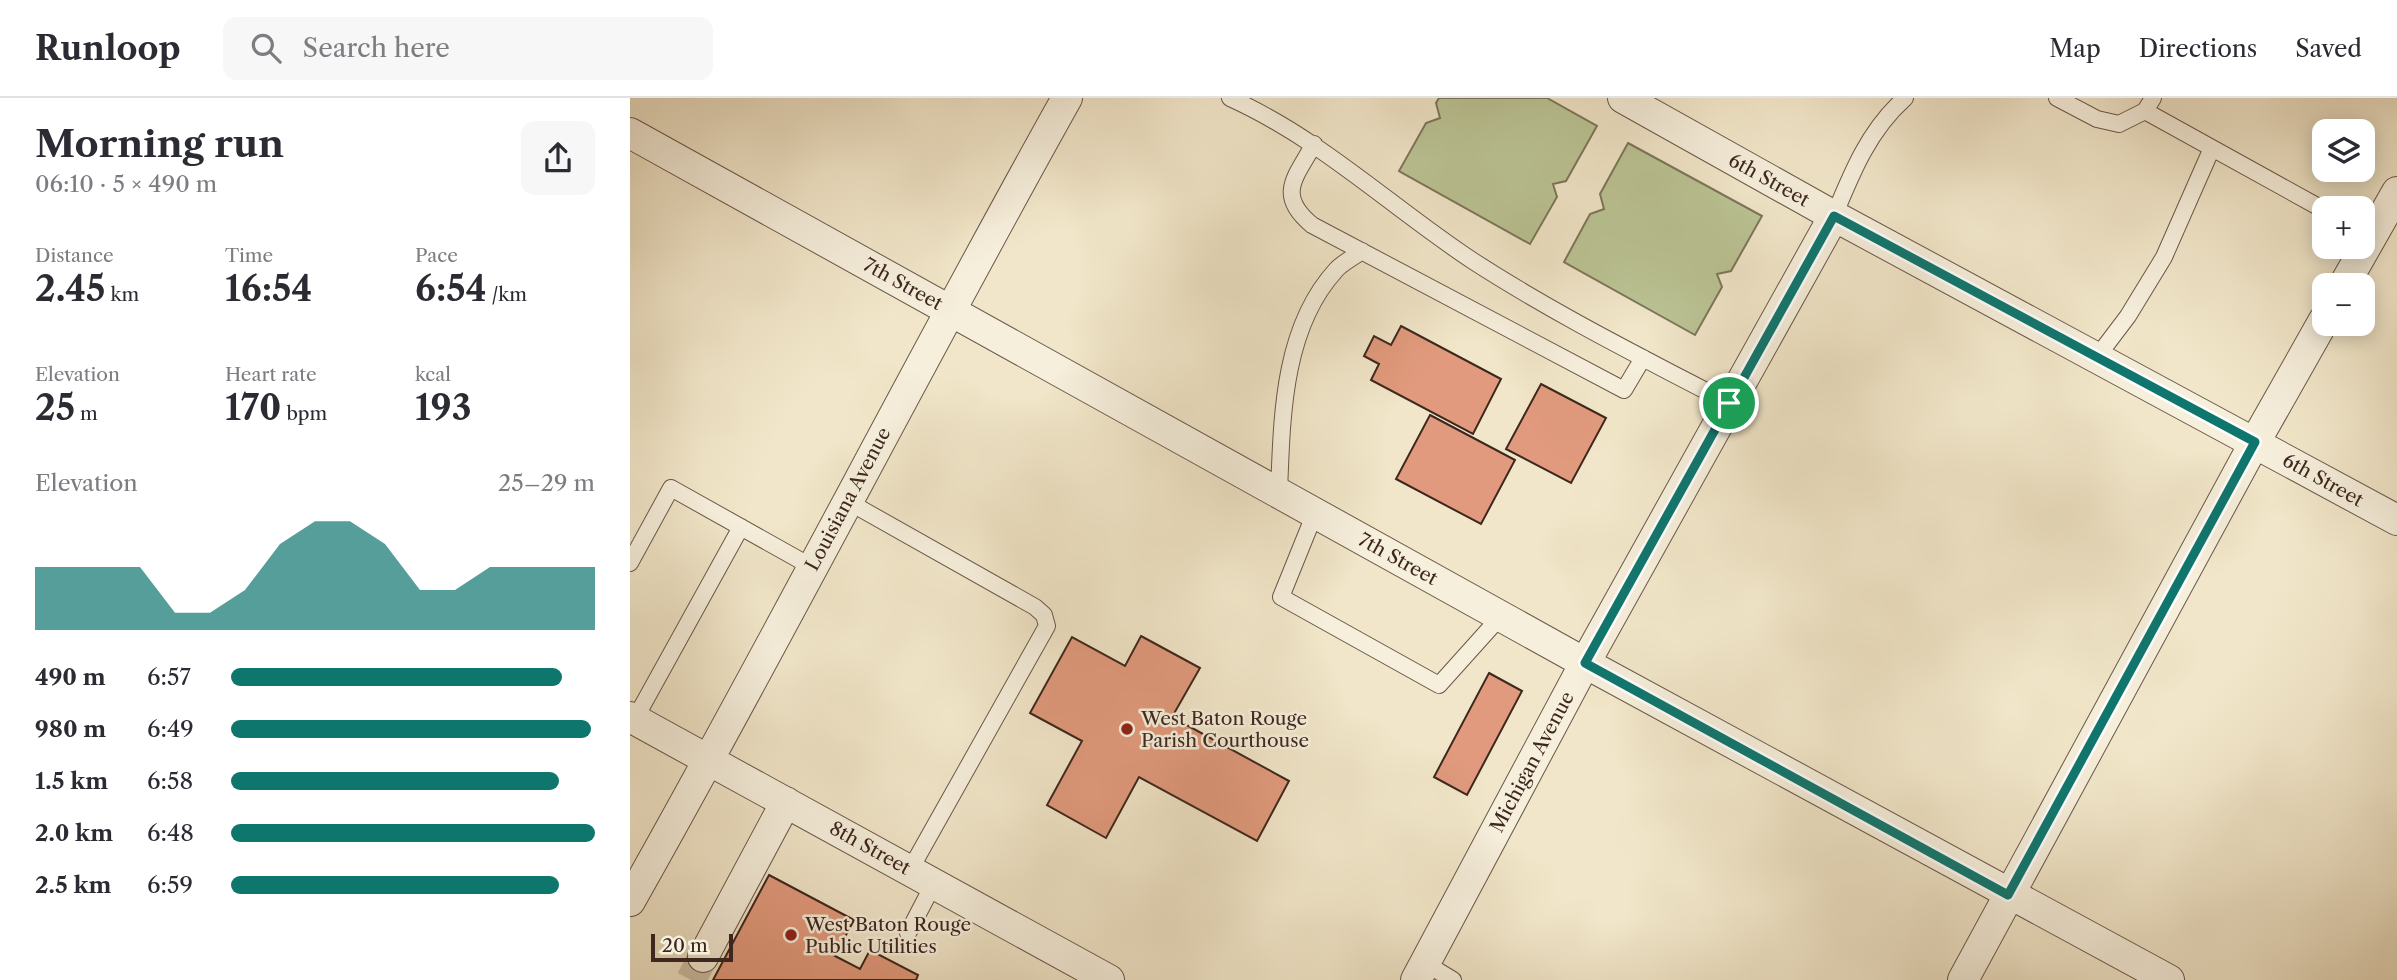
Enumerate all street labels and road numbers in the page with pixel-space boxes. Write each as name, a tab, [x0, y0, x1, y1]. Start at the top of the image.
street label: 6th Street	[1725, 148, 1814, 212]
street label: 7th Street	[859, 253, 947, 315]
street label: Louisiana Avenue	[800, 423, 896, 575]
street label: 6th Street	[2279, 448, 2368, 512]
street label: 7th Street	[1354, 528, 1442, 590]
street label: Michigan Avenue	[1485, 688, 1579, 836]
street label: 8th Street	[826, 816, 915, 880]

